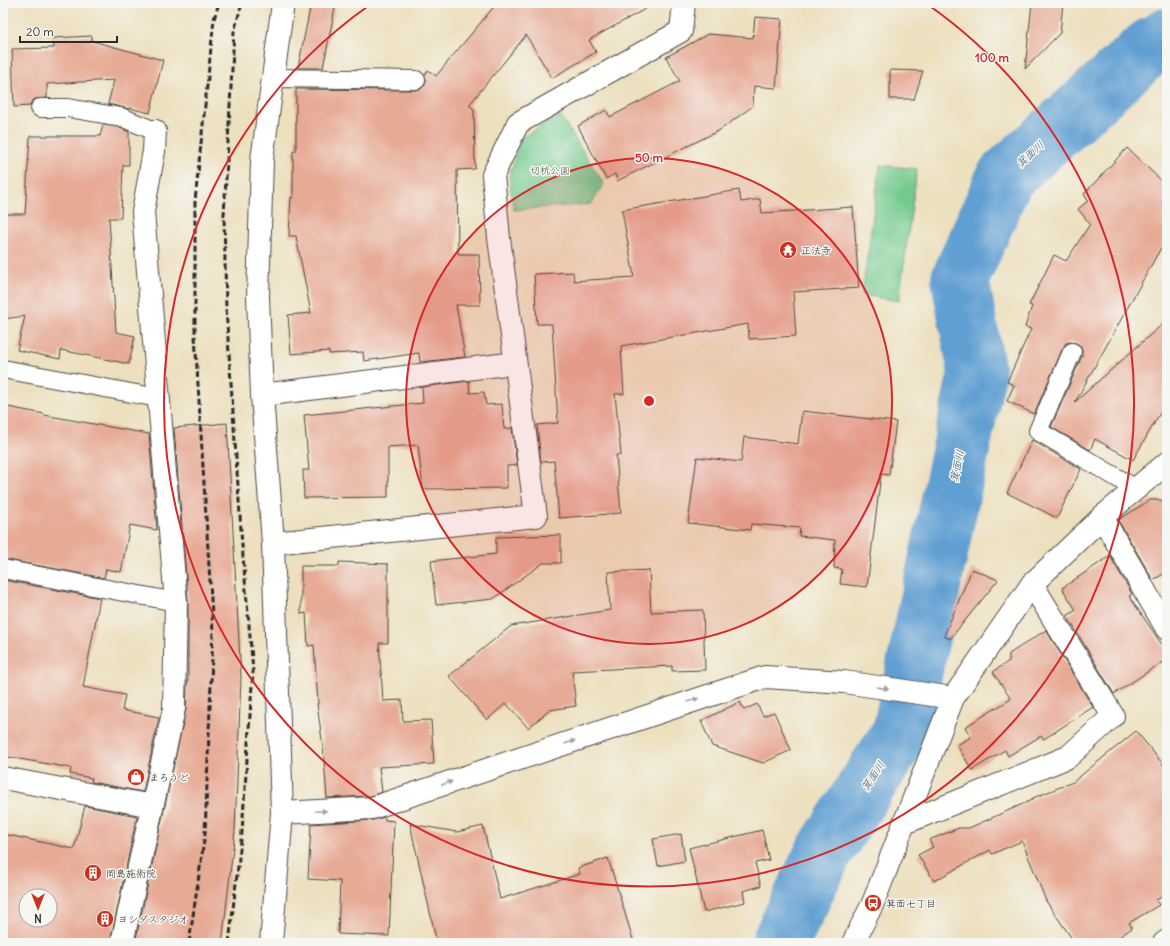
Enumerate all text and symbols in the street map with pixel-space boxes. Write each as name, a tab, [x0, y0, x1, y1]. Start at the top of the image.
scale bar	[20, 18, 117, 44]
text: 20 m	[26, 24, 54, 39]
text: 100 m	[975, 50, 1009, 65]
water label: 箕面川	[1013, 138, 1047, 170]
text: 50 m	[635, 150, 664, 165]
park label: 切杭公園	[530, 164, 570, 177]
temple icon: 正法寺	[778, 240, 798, 260]
place label: 正法寺	[801, 244, 831, 257]
centre of rings	[642, 394, 656, 408]
water label: 箕面川	[947, 448, 967, 484]
one-way arrow	[877, 685, 889, 691]
one-way arrow	[688, 697, 700, 703]
one-way arrow	[564, 739, 576, 745]
water label: 箕面川	[858, 758, 888, 794]
shop icon: まろうど	[126, 767, 146, 787]
place label: まろうど	[149, 771, 189, 784]
one-way arrow	[441, 780, 453, 786]
one-way arrow	[315, 807, 327, 814]
building icon: 岡島施術院	[83, 863, 103, 883]
place label: 岡島施術院	[106, 867, 156, 880]
north arrow	[18, 888, 58, 928]
bus stop icon: 箕面七丁目	[863, 893, 883, 913]
place label: 箕面七丁目	[886, 897, 936, 910]
building icon: ヨシダスタジオ	[95, 909, 115, 929]
text: N	[34, 911, 42, 925]
place label: ヨシダスタジオ	[118, 913, 188, 926]

